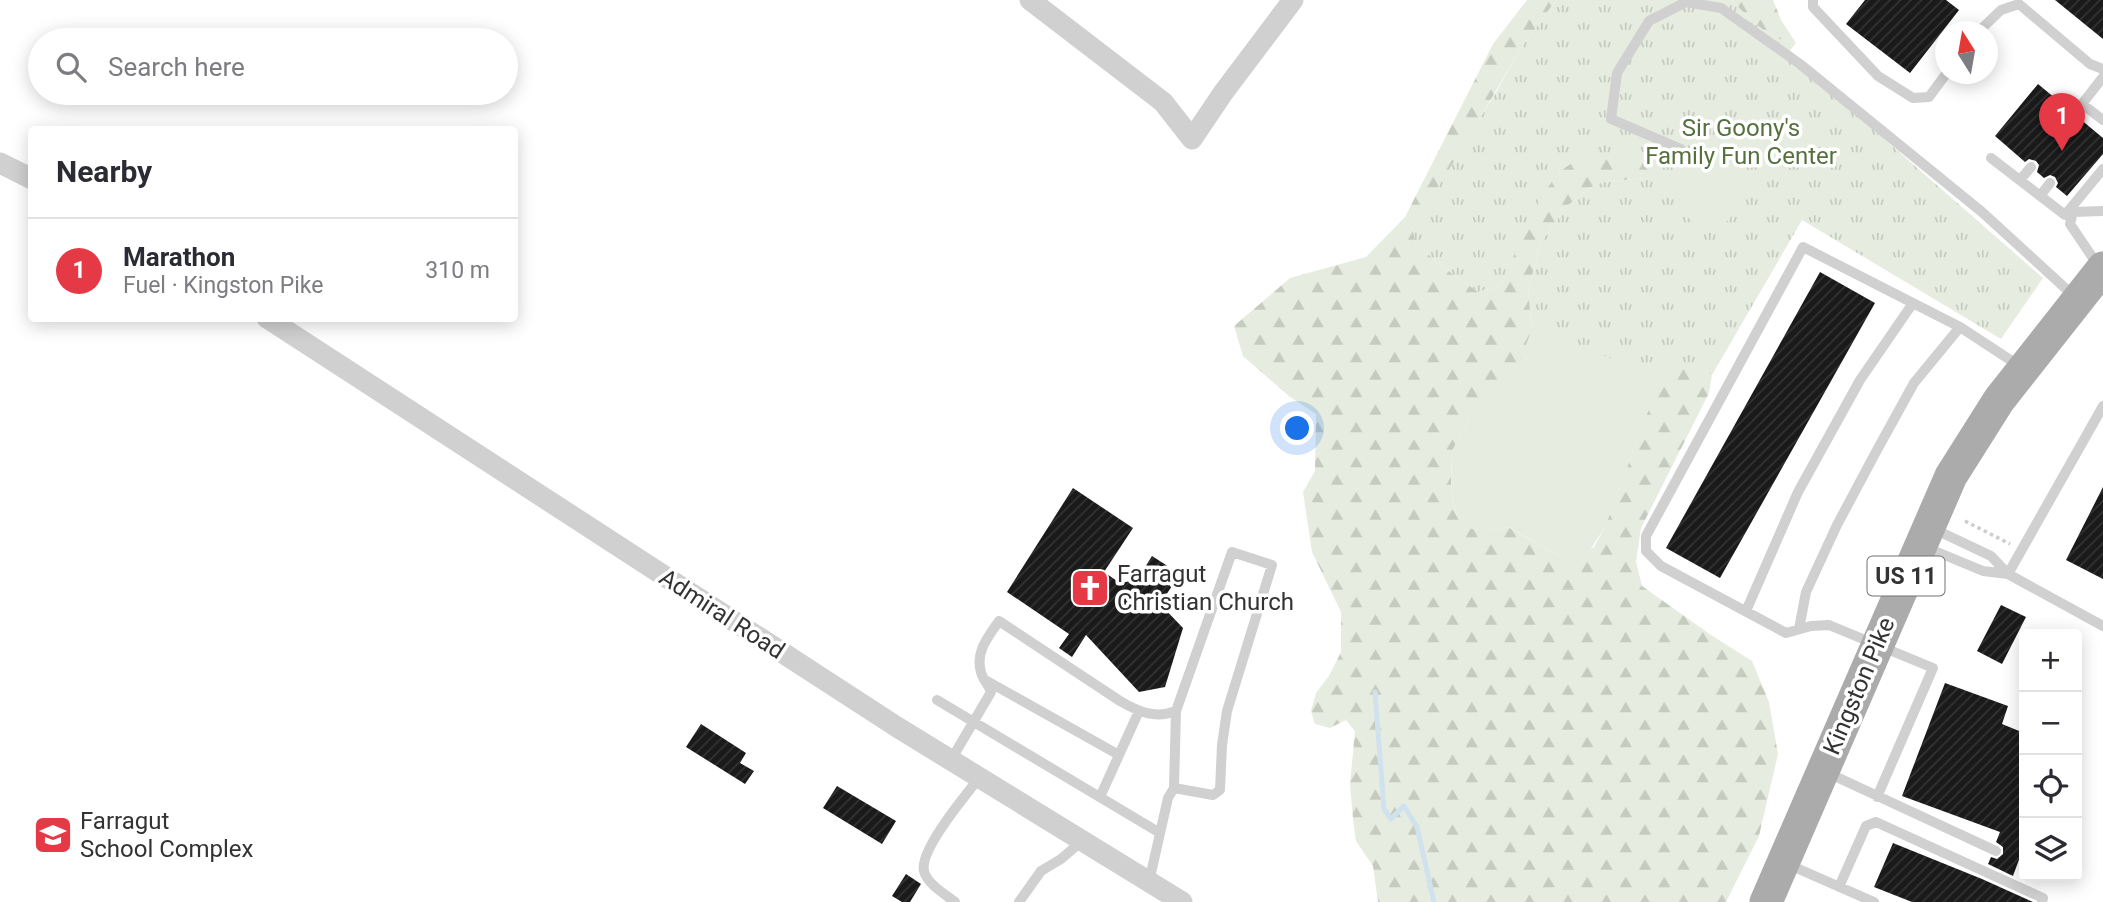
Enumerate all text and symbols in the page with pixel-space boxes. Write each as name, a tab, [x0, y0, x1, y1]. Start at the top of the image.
north arrow	[1935, 21, 1998, 84]
search box	[28, 28, 518, 105]
icon: search	[52, 48, 90, 86]
text: Search here	[108, 52, 245, 82]
pin: 1	[2039, 93, 2085, 151]
park label: Sir Goony's Family Fun Center	[1645, 114, 1837, 170]
text: Nearby	[56, 154, 152, 189]
text: Marathon	[123, 242, 235, 272]
text: 1	[72, 257, 86, 284]
text: 310 m	[425, 257, 490, 284]
text: Fuel · Kingston Pike	[123, 272, 323, 299]
your location	[1280, 411, 1314, 445]
road number: US 11	[1868, 556, 1944, 596]
place label: Farragut Christian Church	[1117, 560, 1294, 616]
street label: Admiral Road	[654, 563, 790, 665]
church icon: Farragut Christian Church	[1069, 567, 1111, 609]
street label: Kingston Pike	[1818, 613, 1900, 759]
map controls	[2019, 629, 2082, 881]
button: +	[2019, 629, 2082, 692]
button: −	[2019, 692, 2082, 755]
button: locate	[2019, 755, 2082, 818]
place label: Farragut School Complex	[80, 807, 254, 863]
school or university icon: Farragut School Complex	[32, 814, 74, 856]
button: layers	[2019, 818, 2082, 881]

